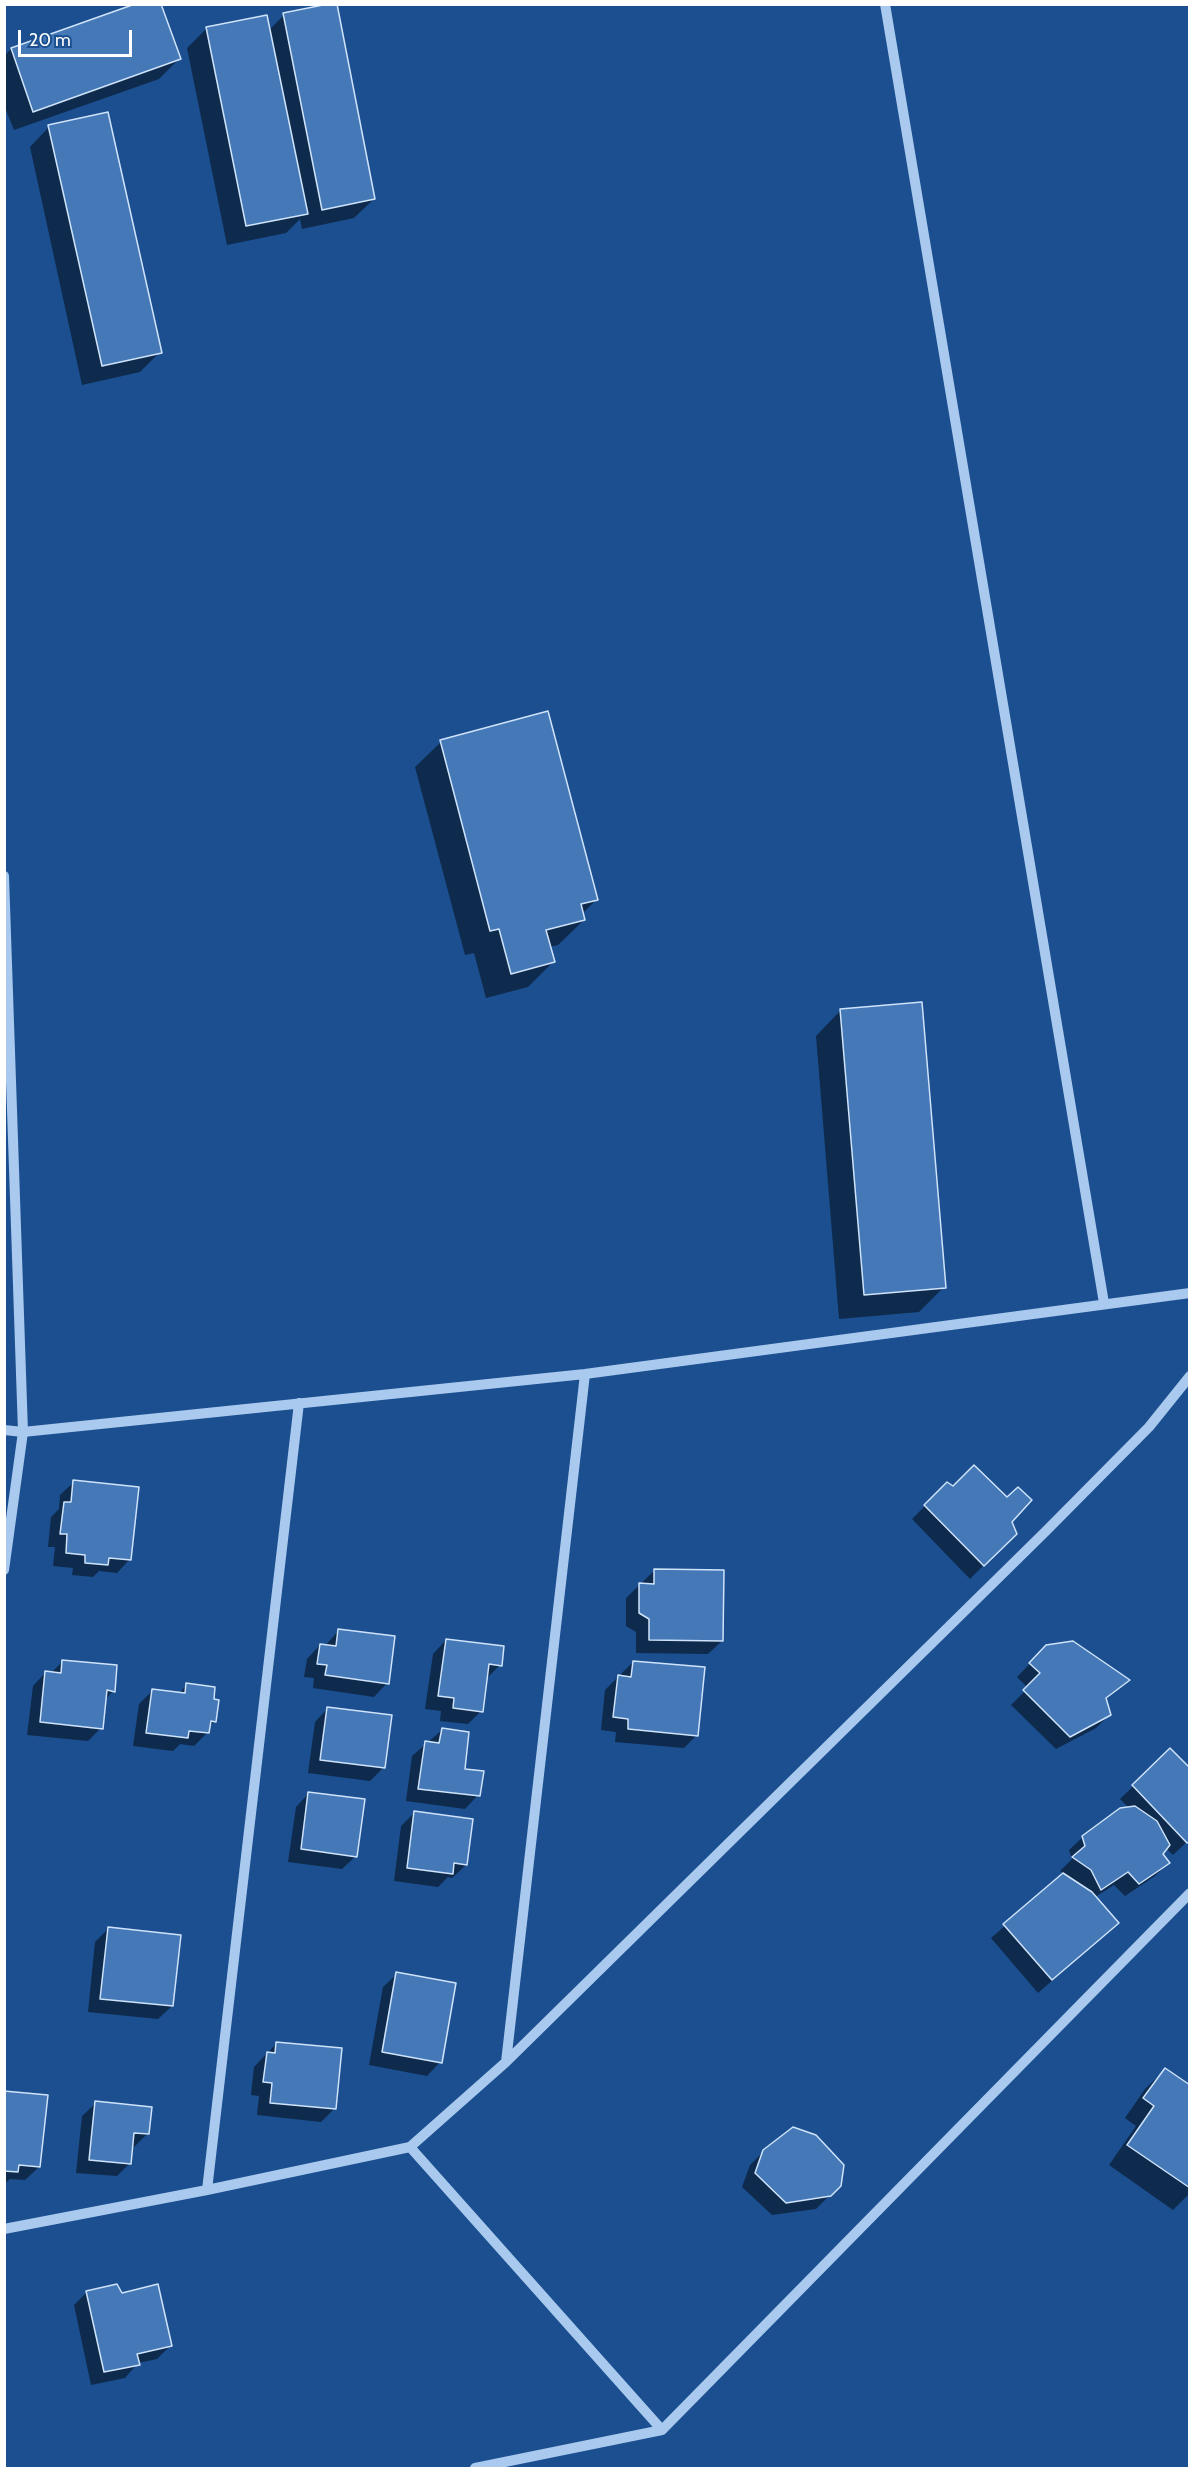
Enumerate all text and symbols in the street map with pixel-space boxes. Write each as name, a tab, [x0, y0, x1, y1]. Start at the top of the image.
scale bar	[21, 18, 135, 56]
text: 20 m	[29, 29, 71, 51]

